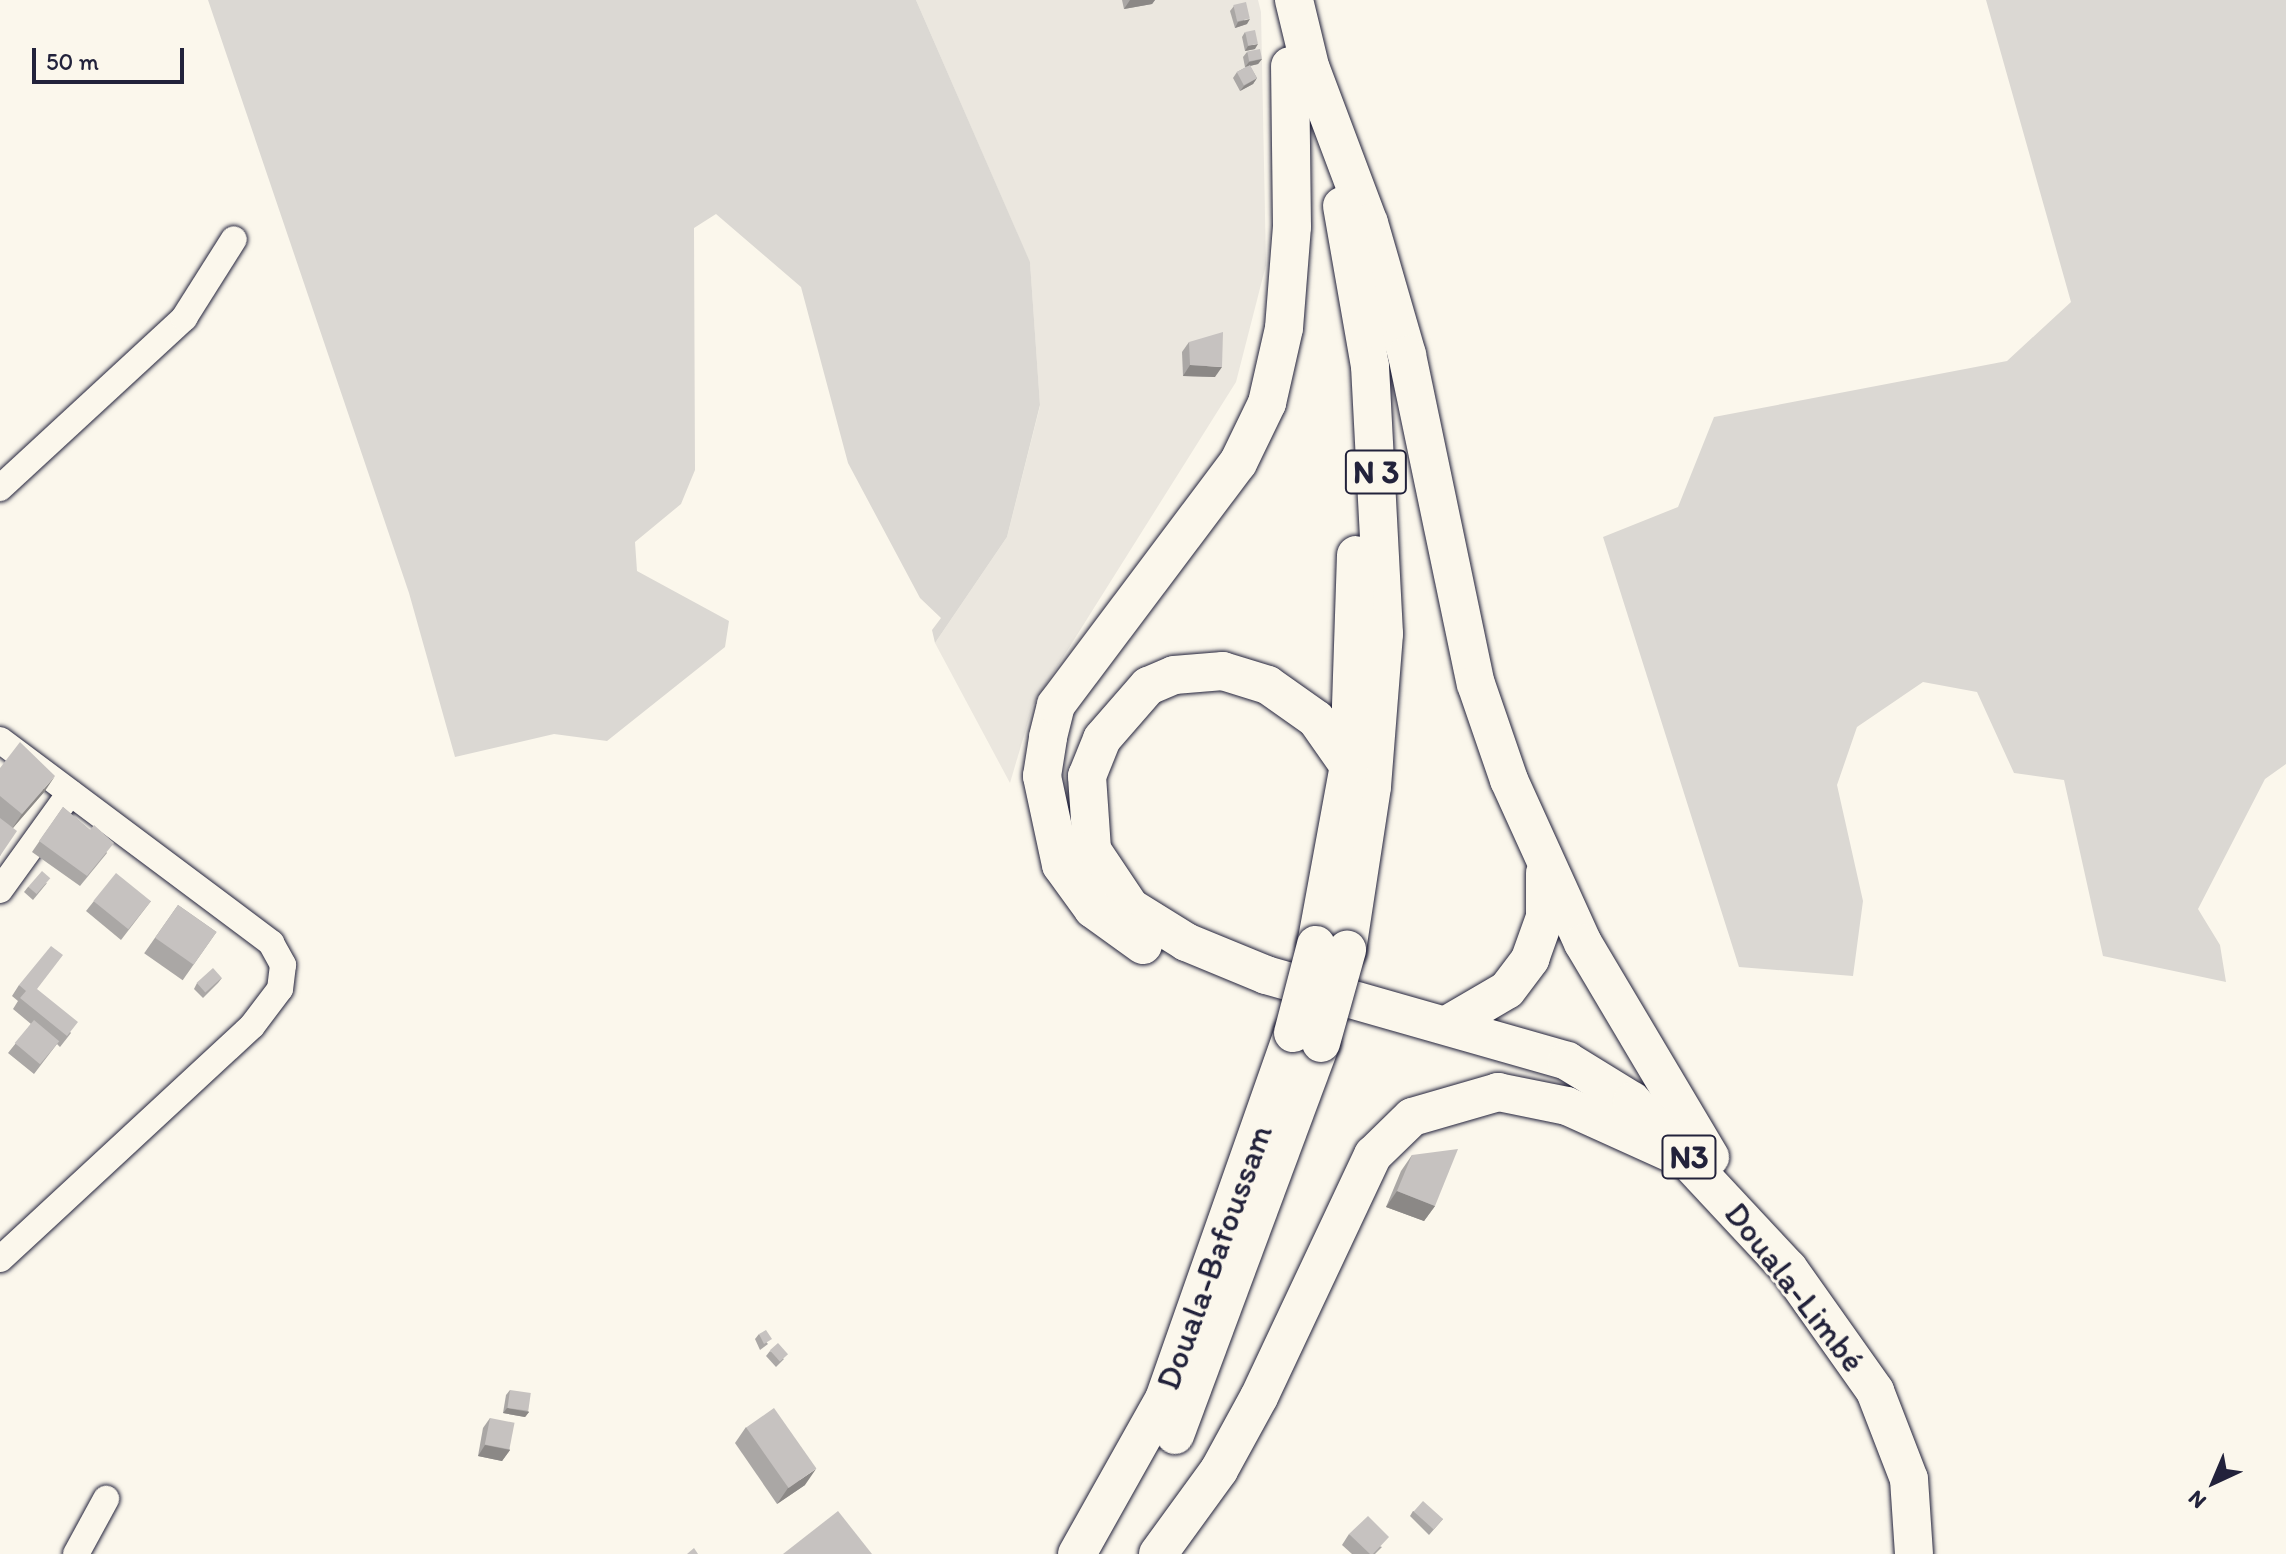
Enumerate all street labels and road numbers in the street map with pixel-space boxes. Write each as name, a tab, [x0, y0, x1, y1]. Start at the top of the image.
road number: N 3	[1344, 444, 1408, 500]
street label: Douala-Bafoussam	[1147, 1119, 1281, 1395]
road number: N3	[1661, 1129, 1717, 1185]
street label: Douala-Limbé	[1716, 1194, 1874, 1380]

